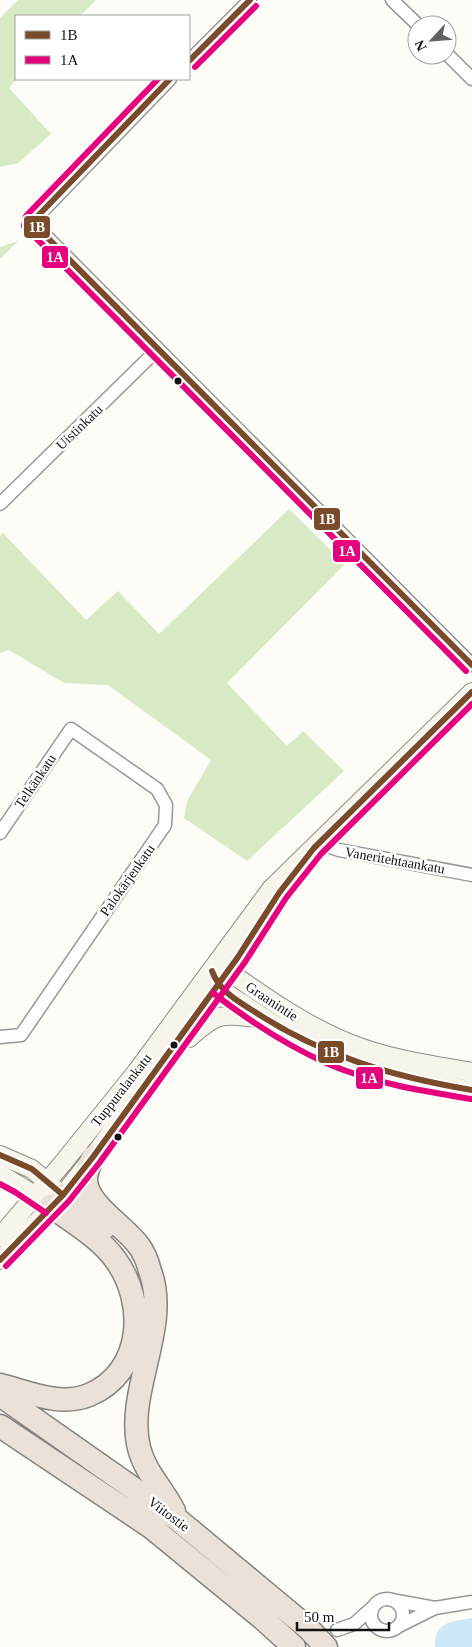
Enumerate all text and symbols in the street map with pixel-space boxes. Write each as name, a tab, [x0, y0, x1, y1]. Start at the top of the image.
legend	[15, 15, 190, 80]
north arrow	[407, 15, 457, 65]
text: 1B	[60, 27, 78, 43]
text: N	[412, 38, 430, 53]
text: 1A	[60, 52, 79, 68]
line badge: 1B	[23, 215, 51, 239]
text: 1B	[29, 220, 45, 235]
line badge: 1A	[41, 245, 69, 269]
text: 1A	[46, 250, 64, 265]
unlabelled marker	[173, 376, 183, 386]
street label: Uistinkatu	[53, 402, 106, 453]
line badge: 1B	[313, 507, 341, 531]
text: 1B	[319, 512, 335, 527]
line badge: 1A	[332, 539, 361, 563]
text: 1A	[338, 544, 356, 559]
street label: Telkänkatu	[12, 751, 59, 811]
street label: Palokärjenkatu	[97, 842, 158, 919]
street label: Vaneritehtaankatu	[344, 844, 446, 877]
street label: Graanintie	[243, 979, 301, 1024]
unlabelled marker	[169, 1040, 179, 1050]
line badge: 1B	[317, 1040, 345, 1064]
text: 1B	[323, 1045, 339, 1060]
street label: Tuppuralankatu	[88, 1051, 154, 1130]
line badge: 1A	[355, 1066, 384, 1090]
text: 1A	[360, 1071, 378, 1086]
unlabelled marker	[113, 1132, 123, 1142]
street label: Viitostie	[145, 1494, 192, 1535]
scale bar	[297, 1600, 390, 1632]
text: 50 m	[304, 1609, 335, 1625]

